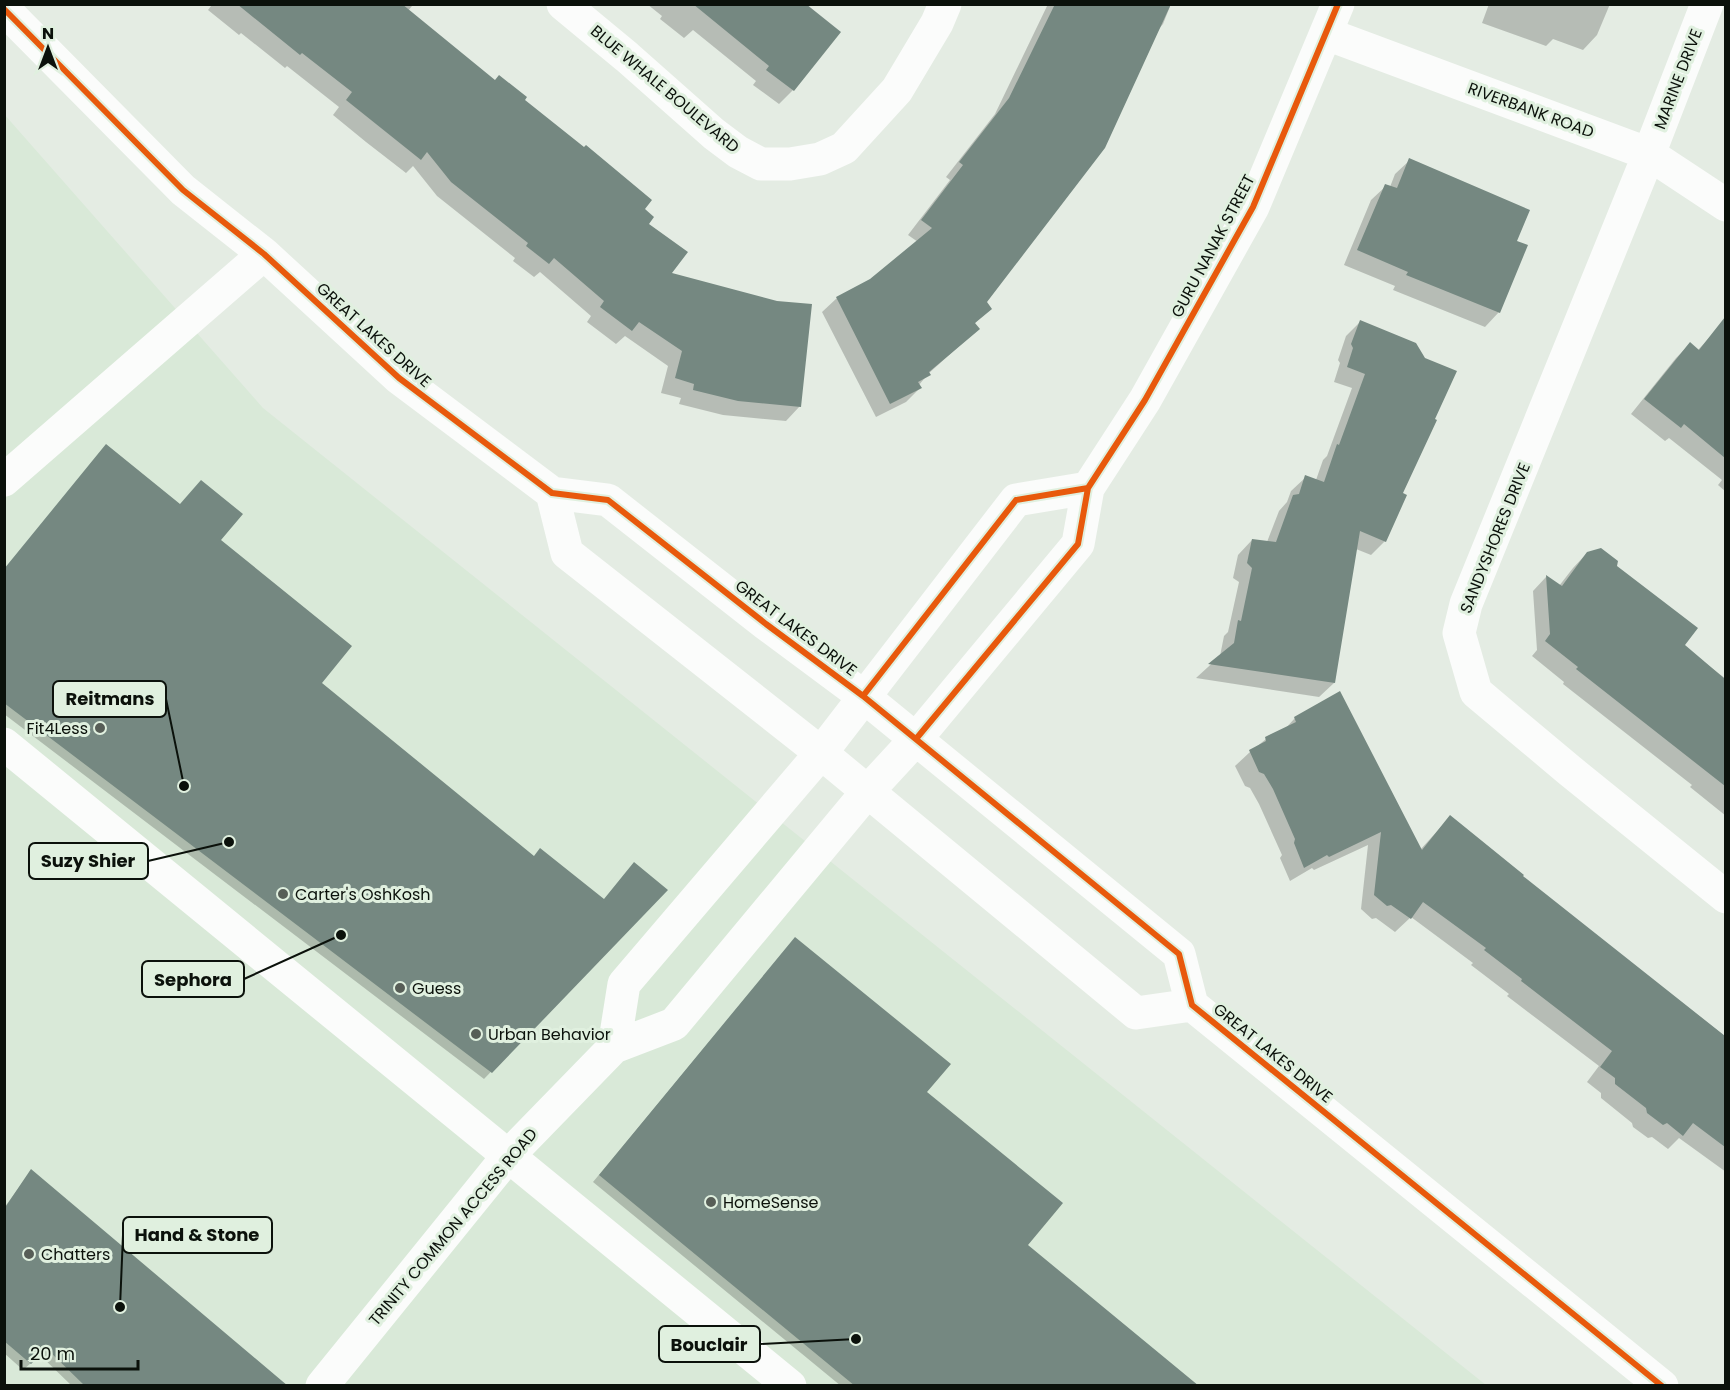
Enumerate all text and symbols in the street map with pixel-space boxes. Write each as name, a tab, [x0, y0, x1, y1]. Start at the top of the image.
north arrow	[18, 18, 78, 78]
street label: BLUE WHALE BOULEVARD	[586, 20, 744, 158]
text: N	[42, 22, 54, 45]
street label: MARINE DRIVE	[1648, 25, 1708, 133]
street label: RIVERBANK ROAD	[1465, 77, 1597, 143]
street label: GURU NANAK STREET	[1166, 170, 1261, 322]
street label: GREAT LAKES DRIVE	[312, 277, 436, 393]
street label: SANDYSHORES DRIVE	[1454, 459, 1536, 617]
street label: GREAT LAKES DRIVE	[730, 575, 862, 681]
callout: Reitmans	[53, 681, 166, 717]
text: Reitmans	[66, 686, 154, 711]
place label: Fit4Less	[27, 717, 88, 740]
marker: Fit4Less	[93, 721, 107, 735]
callout: Suzy Shier	[29, 843, 148, 879]
text: Suzy Shier	[41, 848, 136, 873]
place label: Carter's OshKosh	[295, 883, 431, 906]
marker: Carter's OshKosh	[276, 887, 290, 901]
callout: Sephora	[142, 961, 244, 997]
text: Sephora	[154, 967, 232, 992]
place label: Guess	[412, 977, 461, 1000]
marker: Guess	[393, 981, 407, 995]
street label: GREAT LAKES DRIVE	[1209, 998, 1337, 1108]
place label: Urban Behavior	[488, 1023, 611, 1046]
marker: Urban Behavior	[469, 1027, 483, 1041]
street label: TRINITY COMMON ACCESS ROAD	[363, 1123, 543, 1331]
place label: HomeSense	[723, 1191, 819, 1214]
marker: HomeSense	[704, 1195, 718, 1209]
callout: Hand & Stone	[123, 1217, 272, 1253]
text: Hand & Stone	[135, 1222, 259, 1247]
place label: Chatters	[41, 1243, 110, 1266]
marker: Chatters	[22, 1247, 36, 1261]
callout: Bouclair	[659, 1326, 760, 1362]
text: Bouclair	[671, 1332, 748, 1357]
scale bar	[21, 1333, 138, 1371]
text: 20 m	[30, 1341, 75, 1366]

